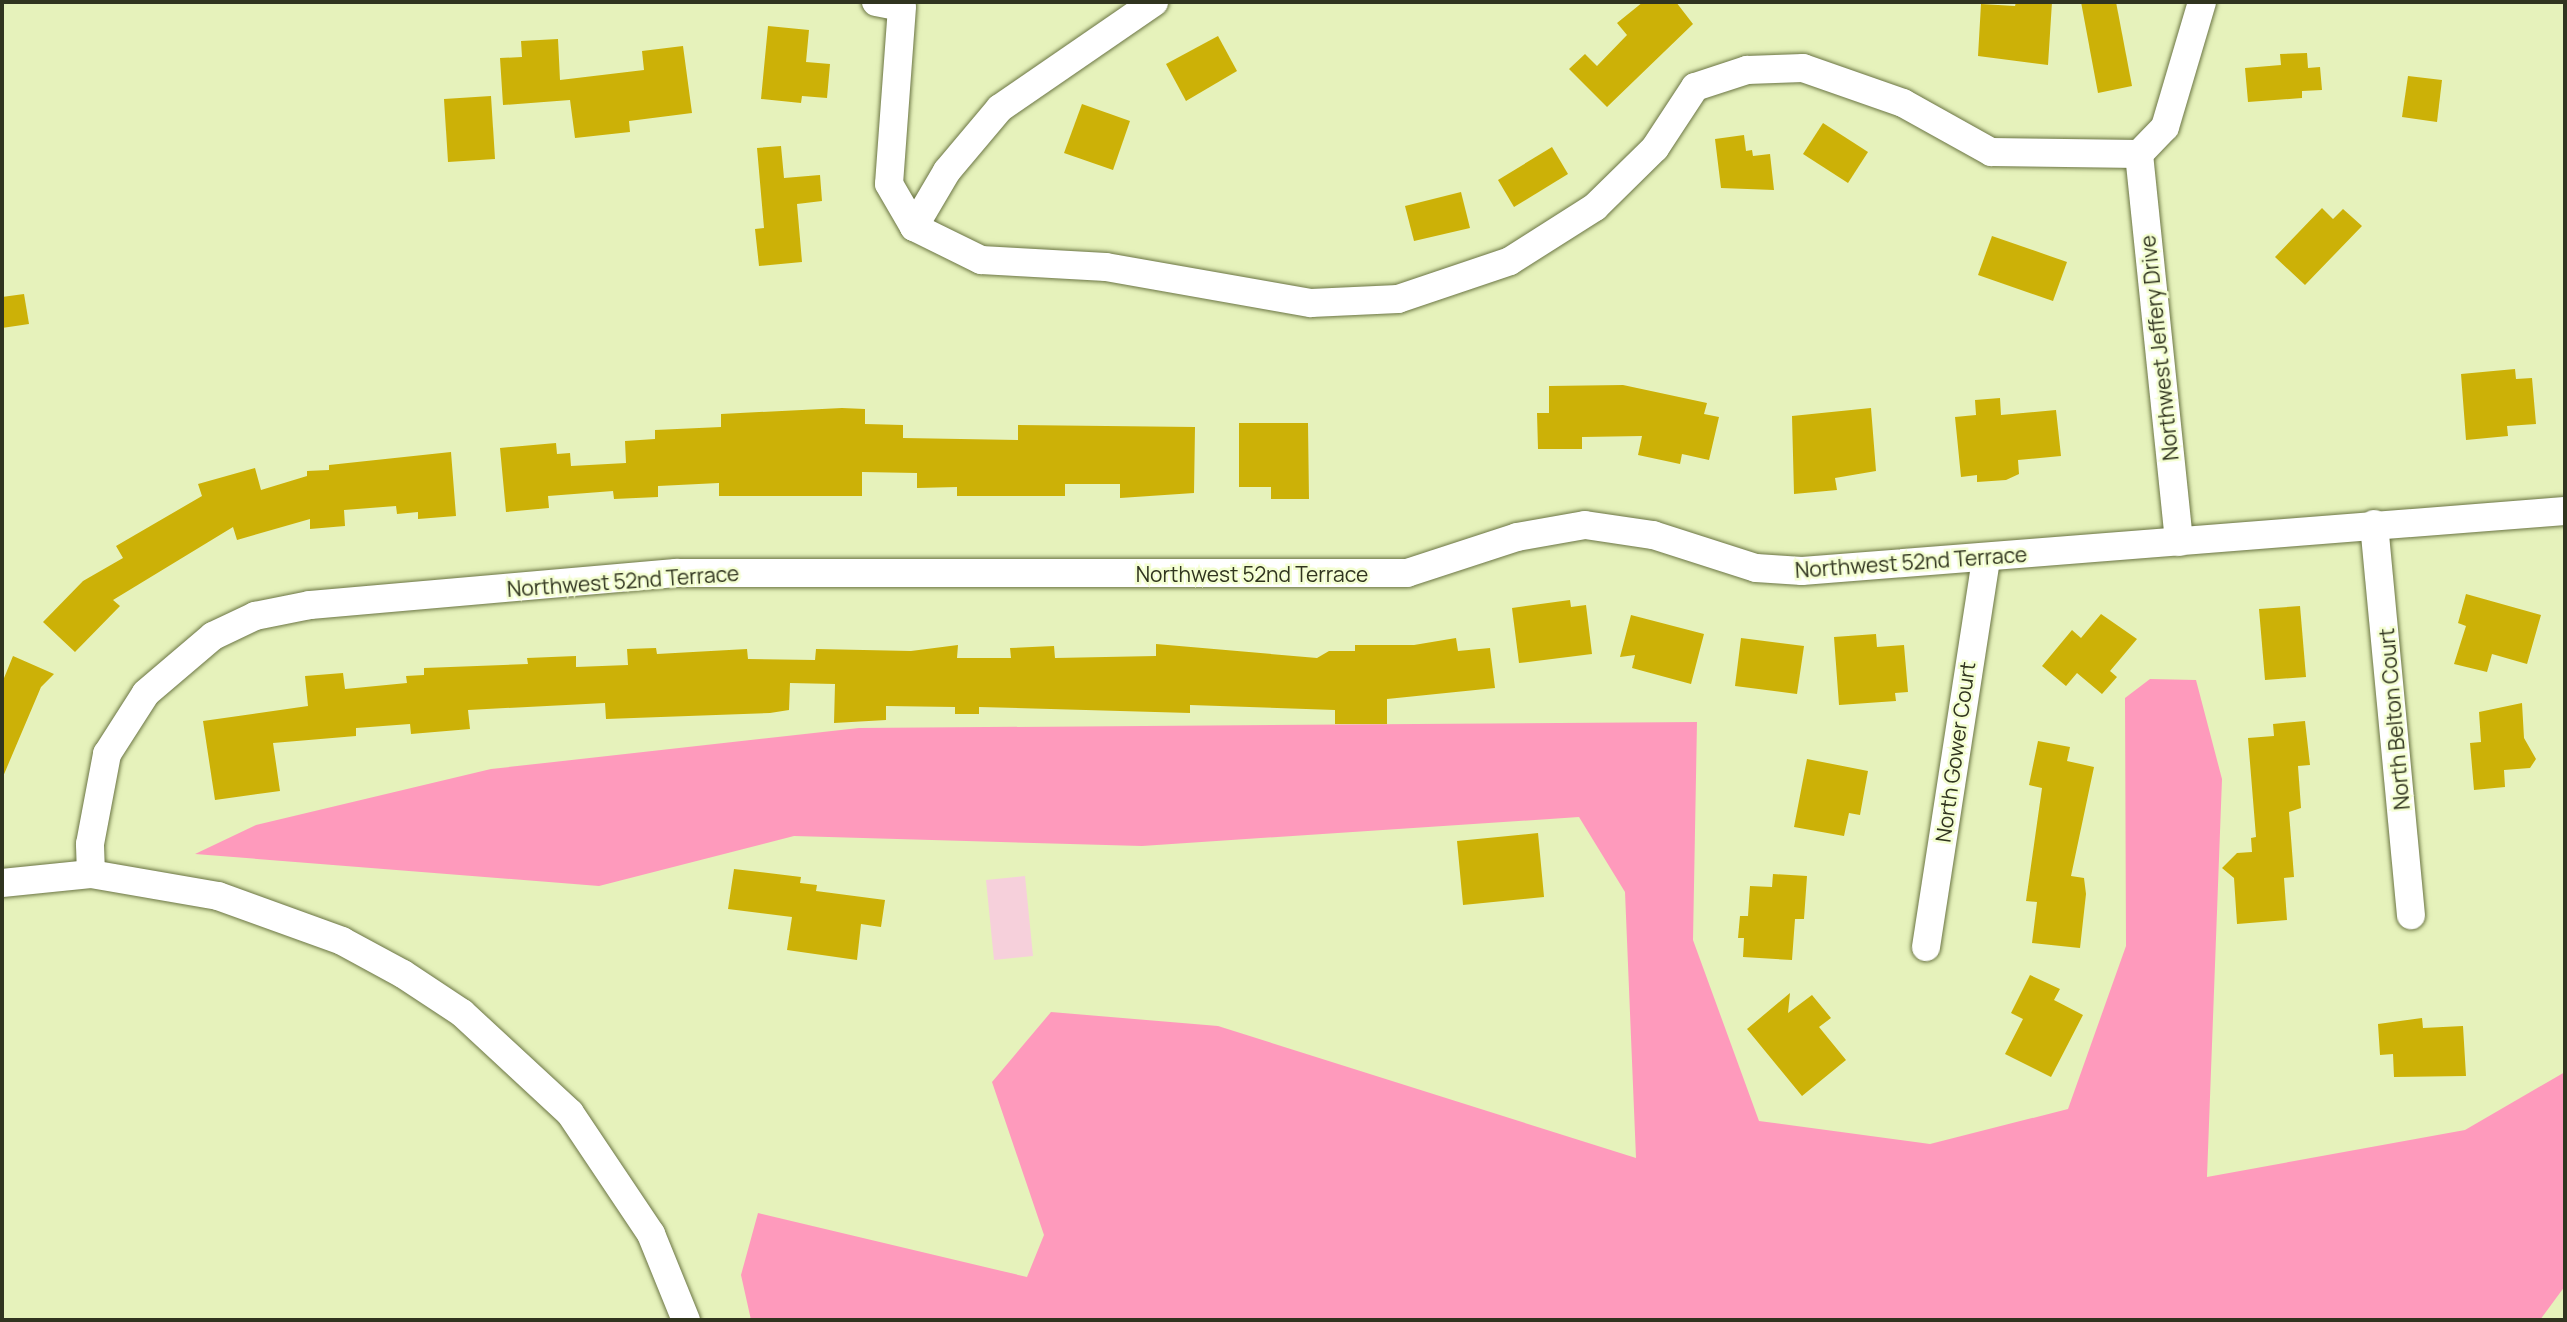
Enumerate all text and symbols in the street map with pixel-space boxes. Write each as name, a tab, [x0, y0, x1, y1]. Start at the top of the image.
street label: Northwest Jeffery Drive	[2135, 234, 2183, 462]
street label: Northwest 52nd Terrace	[1794, 541, 2028, 583]
street label: Northwest 52nd Terrace	[506, 560, 740, 602]
street label: Northwest 52nd Terrace	[1136, 561, 1368, 587]
street label: North Belton Court	[2373, 627, 2415, 811]
street label: North Gower Court	[1930, 660, 1980, 844]

